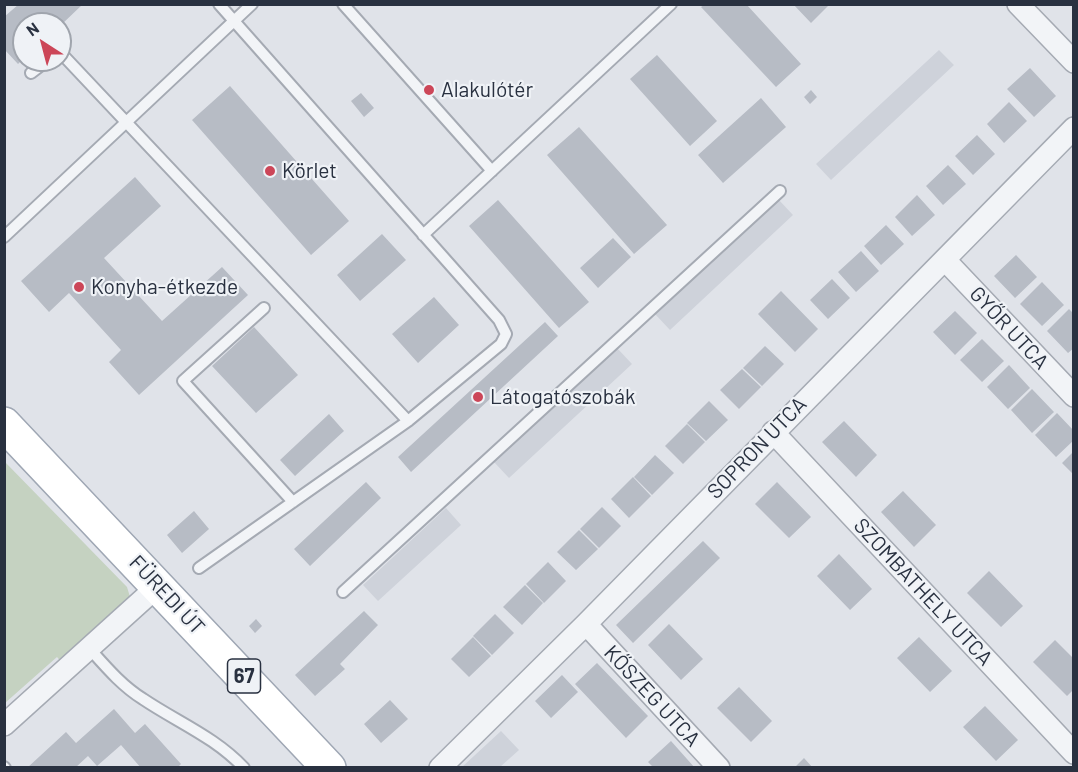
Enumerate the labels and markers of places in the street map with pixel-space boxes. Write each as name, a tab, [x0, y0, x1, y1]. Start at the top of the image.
place label: Alakulótér	[441, 77, 533, 103]
marker: Alakulótér	[422, 83, 436, 97]
place label: Körlet	[282, 158, 337, 184]
marker: Körlet	[263, 164, 277, 178]
place label: Konyha-étkezde	[91, 274, 238, 300]
marker: Konyha-étkezde	[72, 280, 86, 294]
place label: Látogatószobák	[490, 384, 635, 410]
marker: Látogatószobák	[471, 390, 485, 404]

